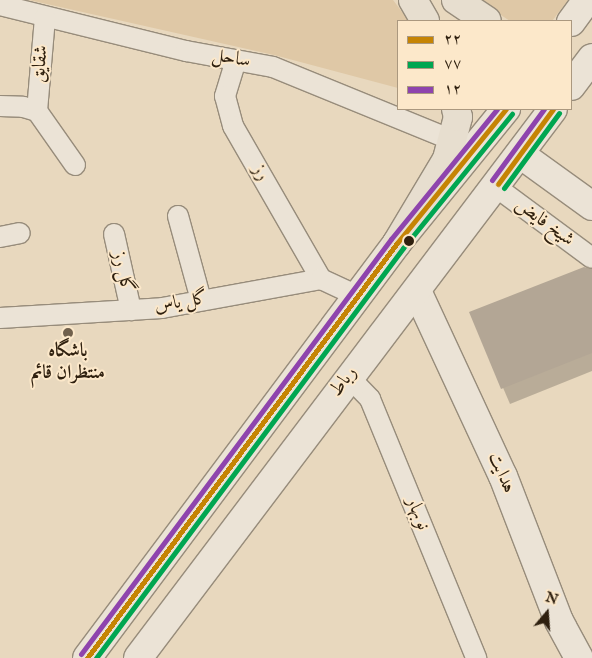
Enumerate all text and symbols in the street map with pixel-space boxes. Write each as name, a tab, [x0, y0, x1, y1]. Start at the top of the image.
legend	[397, 20, 572, 110]
text: ۲۲	[444, 29, 462, 48]
street label: شقایق	[28, 44, 54, 84]
street label: ساحل	[210, 44, 252, 74]
text: ۷۷	[444, 54, 462, 73]
text: ۱۲	[444, 79, 462, 98]
street label: رز	[246, 161, 274, 185]
street label: شیخ فایض	[510, 194, 578, 252]
unlabelled marker	[404, 236, 414, 246]
street label: گل رز	[106, 249, 138, 295]
street label: گل یاس	[153, 288, 209, 318]
marker: باشگاه منتظران قائم	[62, 327, 74, 339]
place label: باشگاه منتظران قائم	[31, 341, 105, 385]
street label: رباط	[325, 362, 363, 402]
street label: هدایت	[482, 449, 520, 497]
street label: نوبهار	[400, 494, 434, 534]
north arrow	[522, 588, 572, 638]
text: N	[543, 588, 560, 609]

